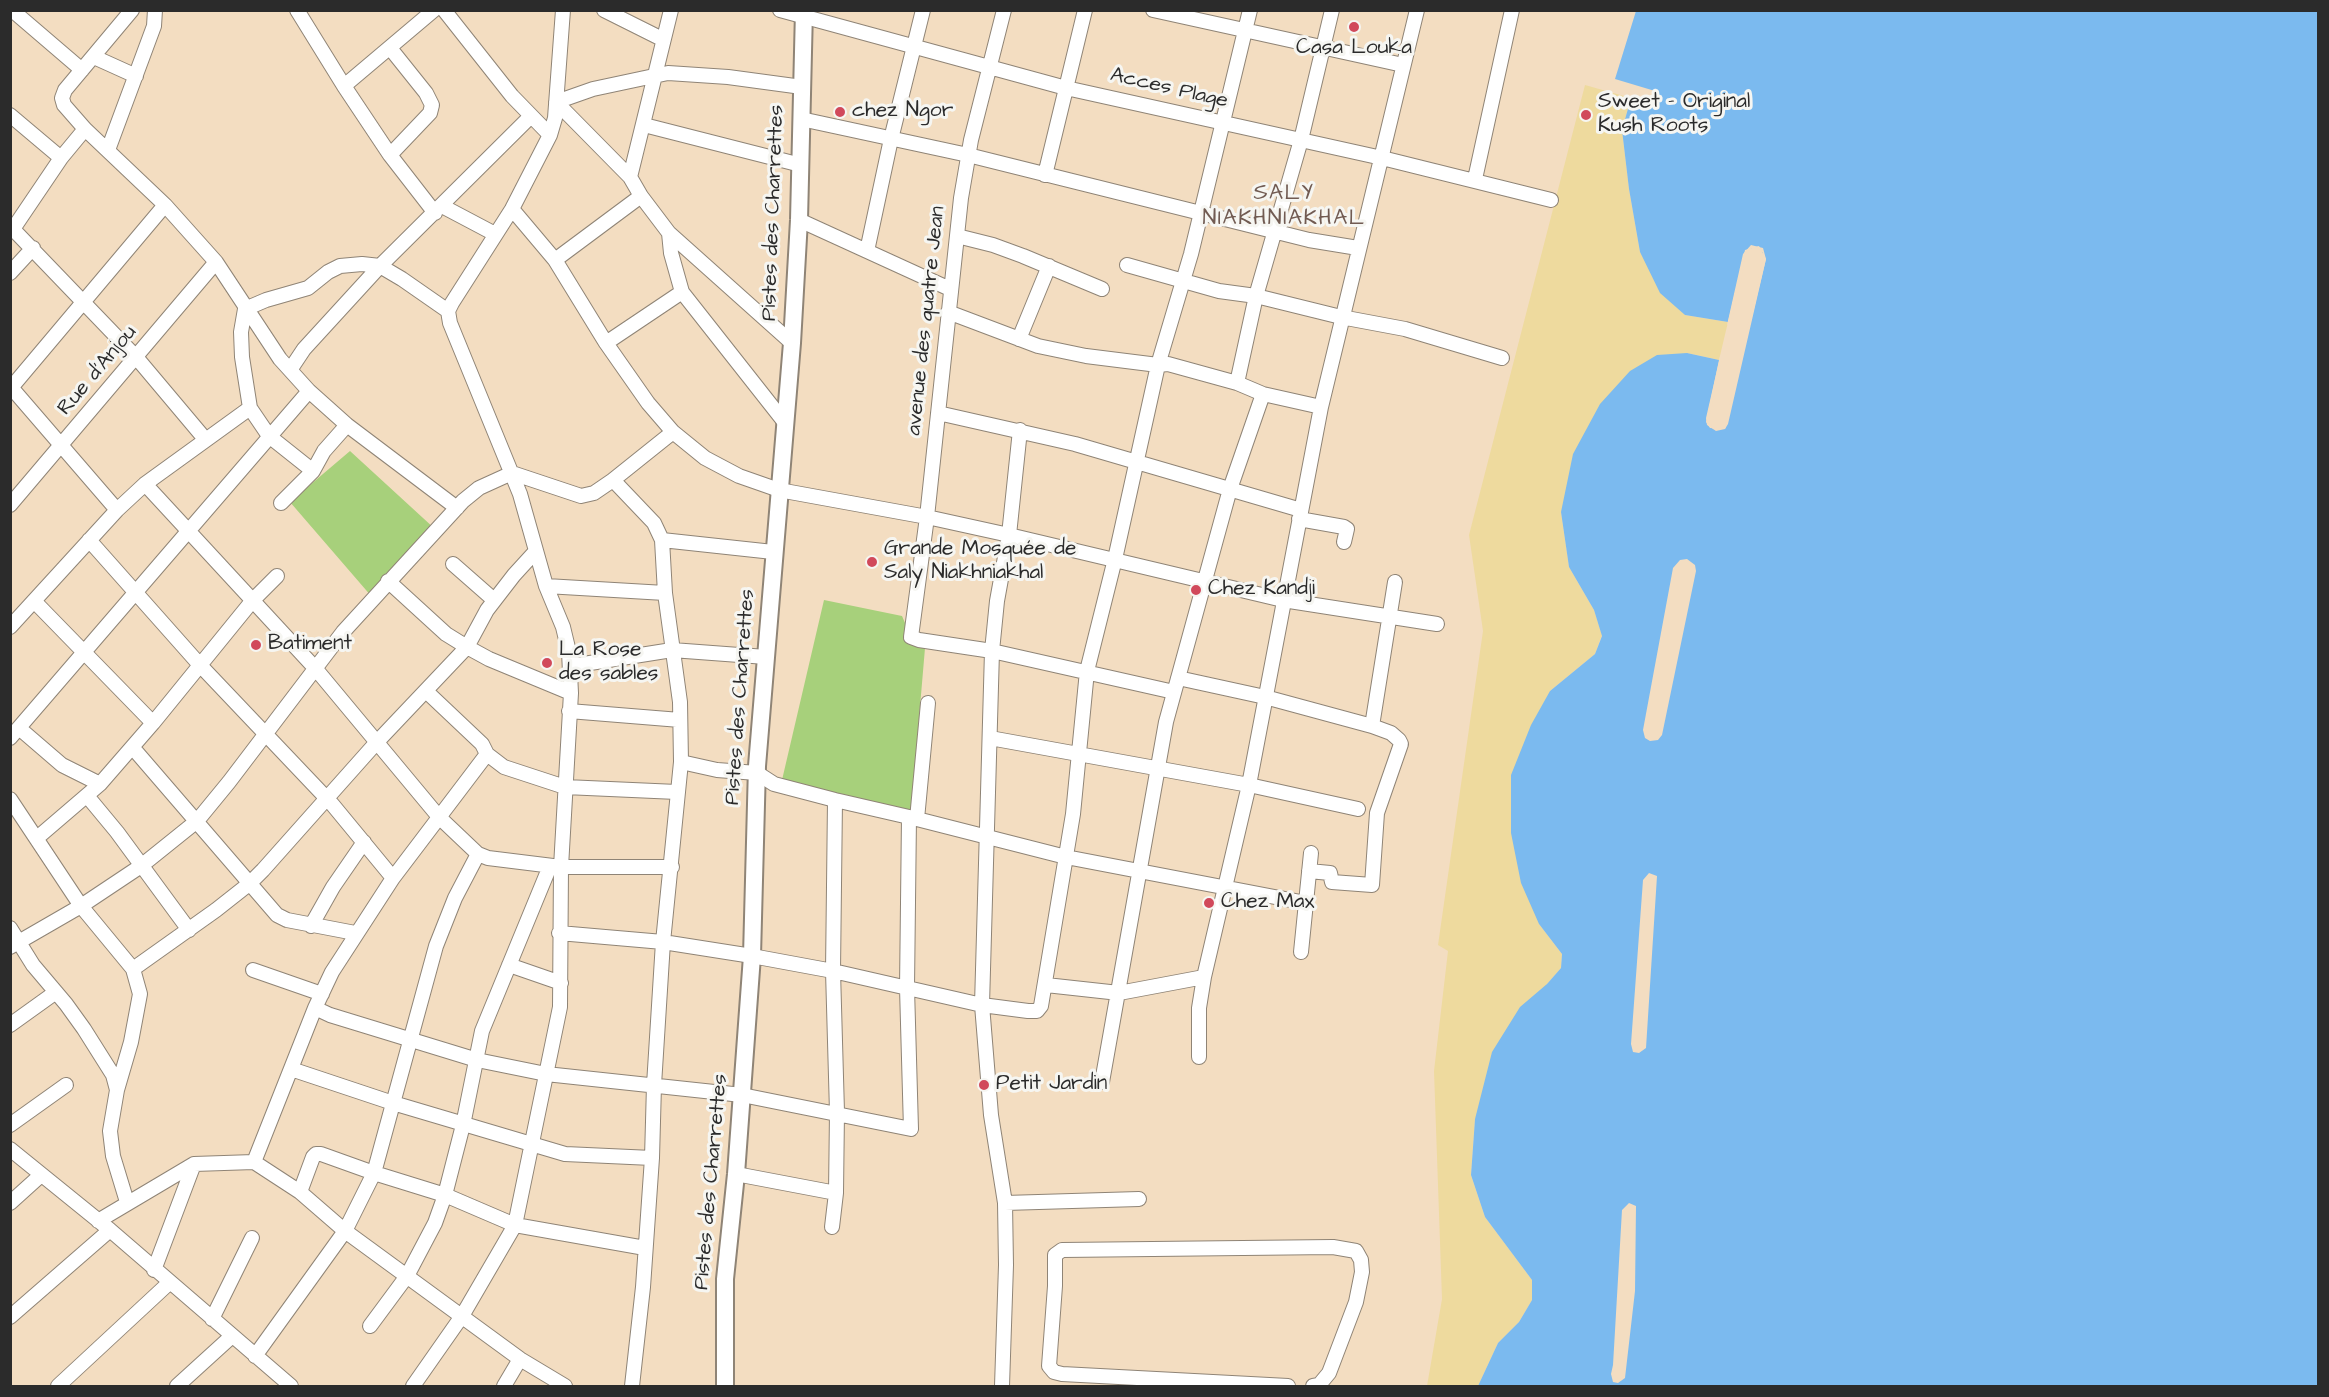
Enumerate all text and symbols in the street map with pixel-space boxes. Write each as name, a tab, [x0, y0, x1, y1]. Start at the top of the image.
marker: Casa Louka	[1347, 20, 1361, 34]
place label: Casa Louka	[1296, 36, 1412, 62]
street label: Acces Plage	[1108, 63, 1230, 115]
place label: Sweet - Original Kush Roots	[1598, 90, 1750, 140]
place label: chez Ngor	[852, 99, 953, 125]
street label: Pistes des Charrettes	[758, 104, 790, 322]
marker: chez Ngor	[833, 105, 847, 119]
marker: Sweet - Original Kush Roots	[1579, 108, 1593, 122]
district label: SALY NIAKHNIAKHAL	[1202, 181, 1366, 232]
street label: avenue des quatre Jean	[902, 205, 952, 437]
street label: Rue d’Anjou	[53, 321, 143, 421]
place label: Grande Mosquée de Saly Niakhniakhal	[884, 537, 1076, 587]
marker: Grande Mosquée de Saly Niakhniakhal	[865, 555, 879, 569]
place label: Chez Kandji	[1208, 577, 1315, 603]
marker: Chez Kandji	[1189, 583, 1203, 597]
street label: Pistes des Charrettes	[721, 588, 761, 806]
place label: Batiment	[268, 632, 352, 658]
marker: Batiment	[249, 638, 263, 652]
place label: La Rose des sables	[559, 638, 658, 688]
marker: La Rose des sables	[540, 656, 554, 670]
place label: Chez Max	[1221, 890, 1314, 916]
marker: Chez Max	[1202, 896, 1216, 910]
place label: Petit Jardin	[996, 1072, 1107, 1098]
street label: Pistes des Charrettes	[690, 1073, 734, 1291]
marker: Petit Jardin	[977, 1078, 991, 1092]

